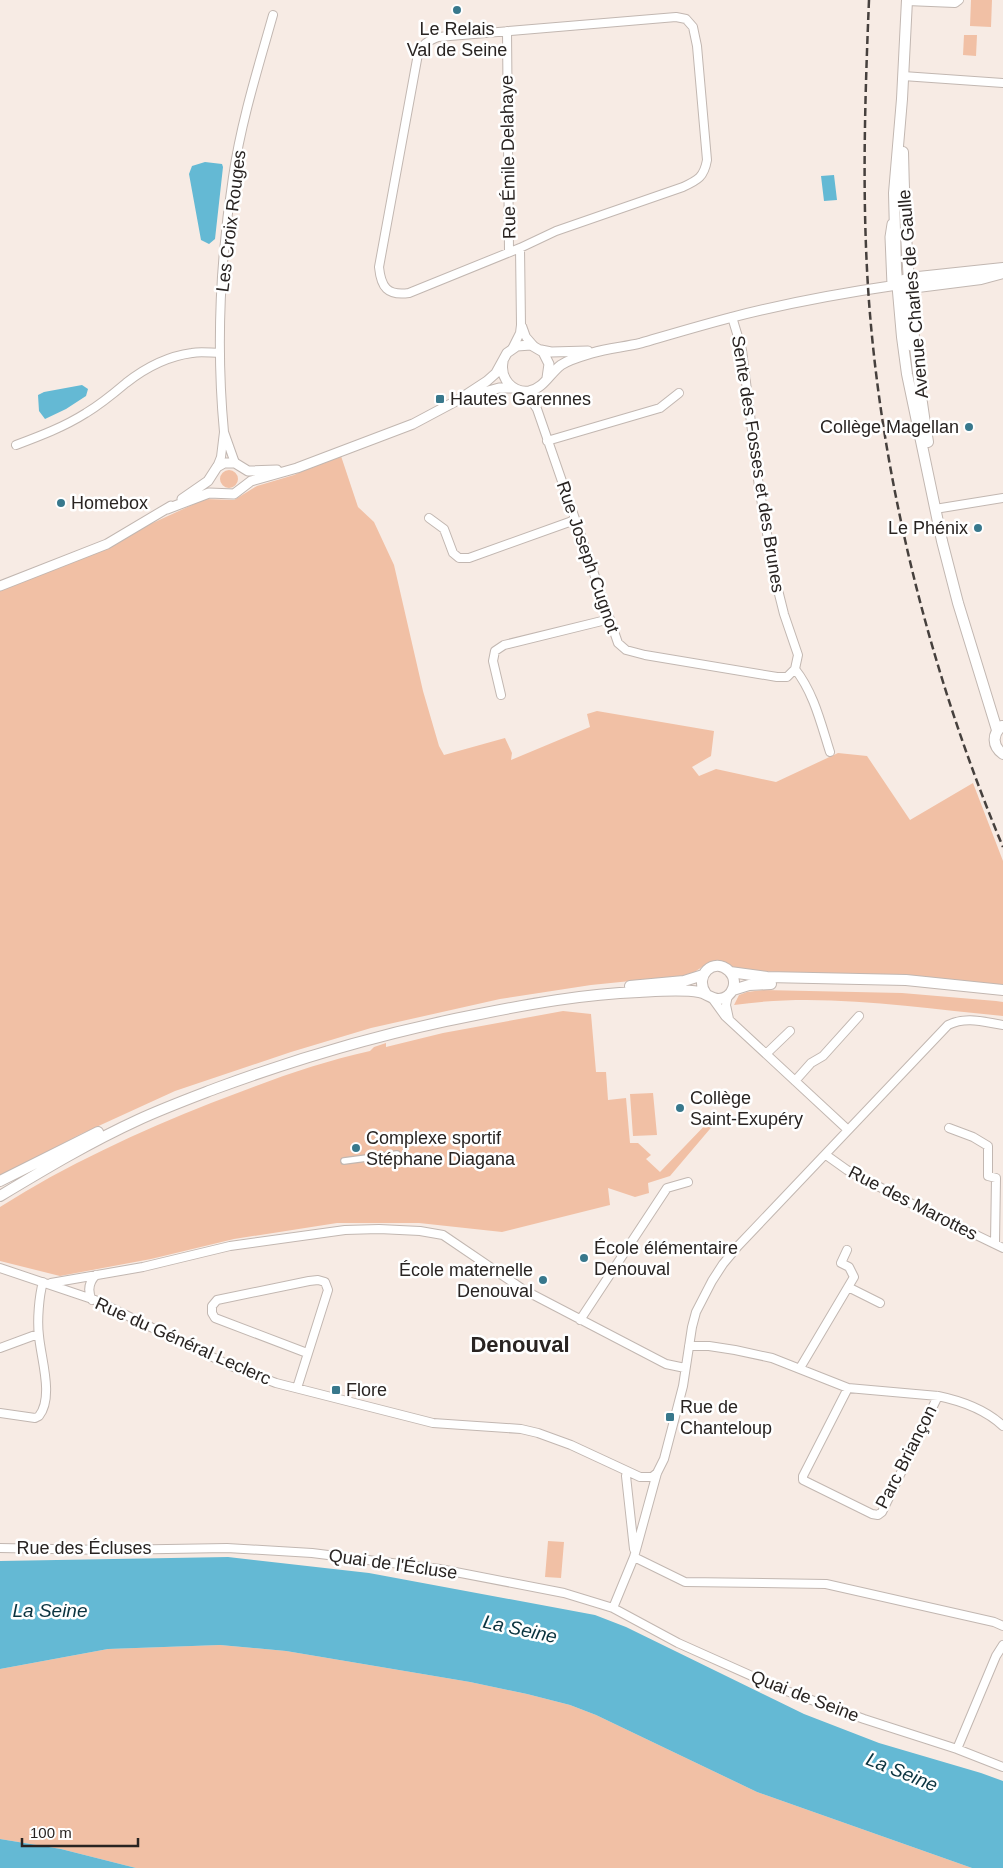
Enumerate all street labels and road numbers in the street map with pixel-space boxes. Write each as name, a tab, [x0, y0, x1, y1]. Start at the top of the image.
street label: Rue Émile Delahaye	[497, 75, 519, 239]
street label: Les Croix Rouges	[212, 149, 250, 293]
street label: Avenue Charles de Gaulle	[894, 189, 932, 399]
street label: Sente des Fosses et des Brunes	[728, 334, 788, 594]
street label: Rue Joseph Cugnot	[553, 479, 623, 635]
street label: Rue des Marottes	[845, 1162, 981, 1244]
street label: Rue du Général Leclerc	[92, 1293, 274, 1389]
street label: Parc Briançon	[871, 1402, 941, 1512]
street label: Rue des Écluses	[16, 1538, 152, 1558]
street label: Quai de l'Écluse	[327, 1545, 459, 1583]
street label: Quai de Seine	[748, 1666, 862, 1726]

